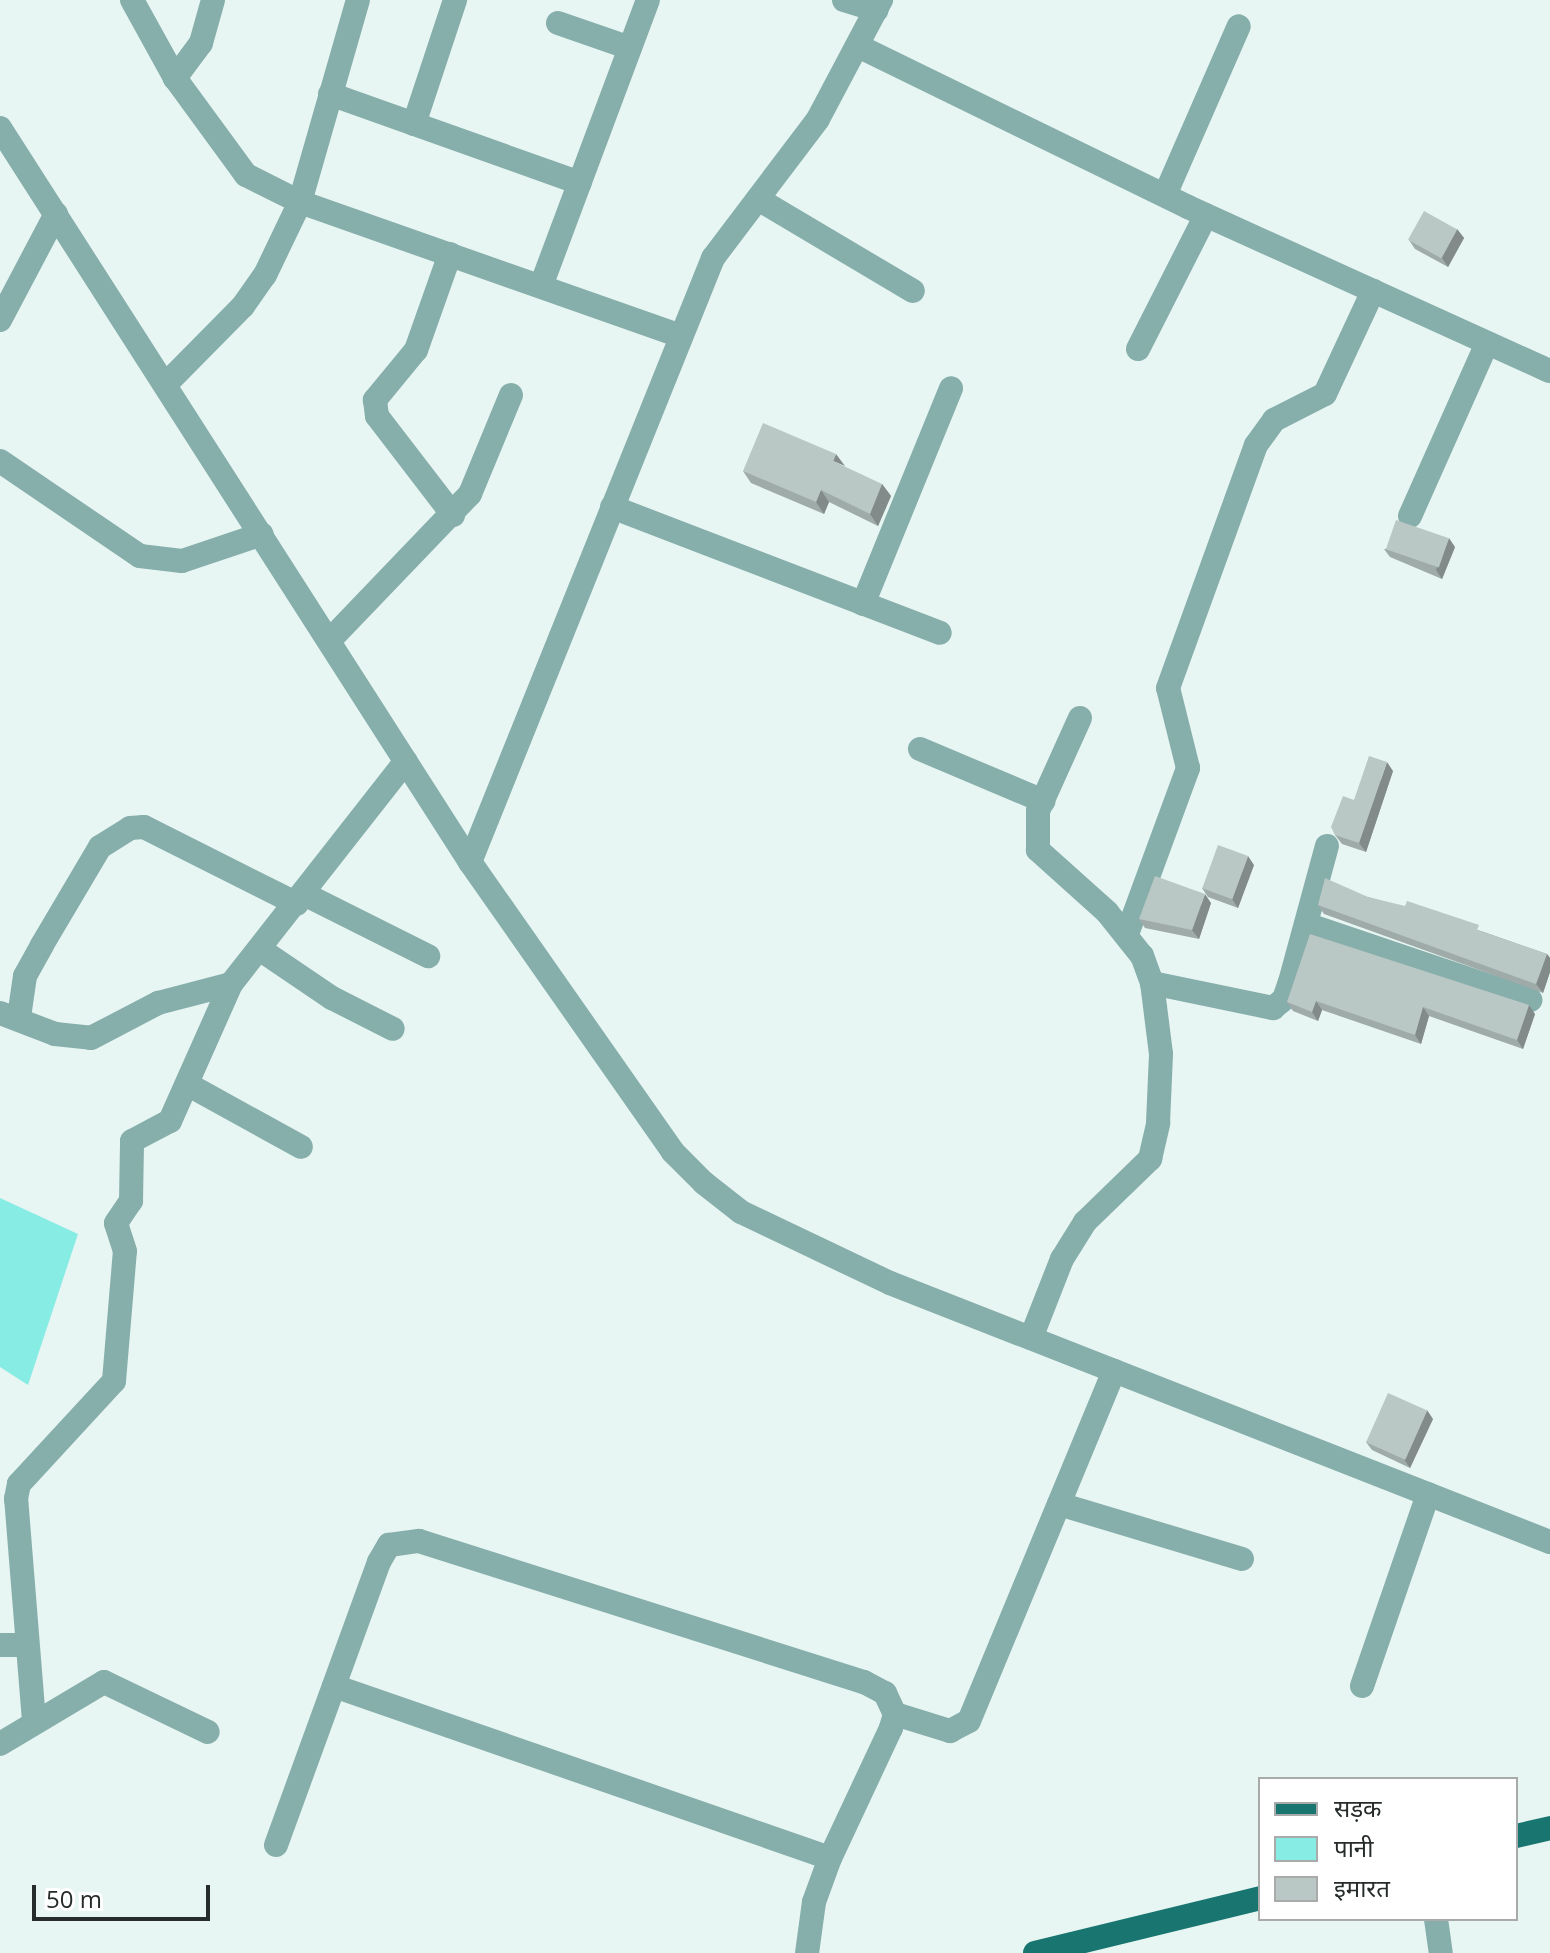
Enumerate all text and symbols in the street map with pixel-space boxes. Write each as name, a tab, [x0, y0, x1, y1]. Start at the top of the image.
legend	[1258, 1777, 1518, 1921]
text: सड़क	[1334, 1791, 1382, 1824]
text: पानी	[1334, 1831, 1373, 1864]
scale bar	[36, 1869, 214, 1919]
text: इमारत	[1334, 1871, 1390, 1904]
text: 50 m	[46, 1882, 102, 1915]

